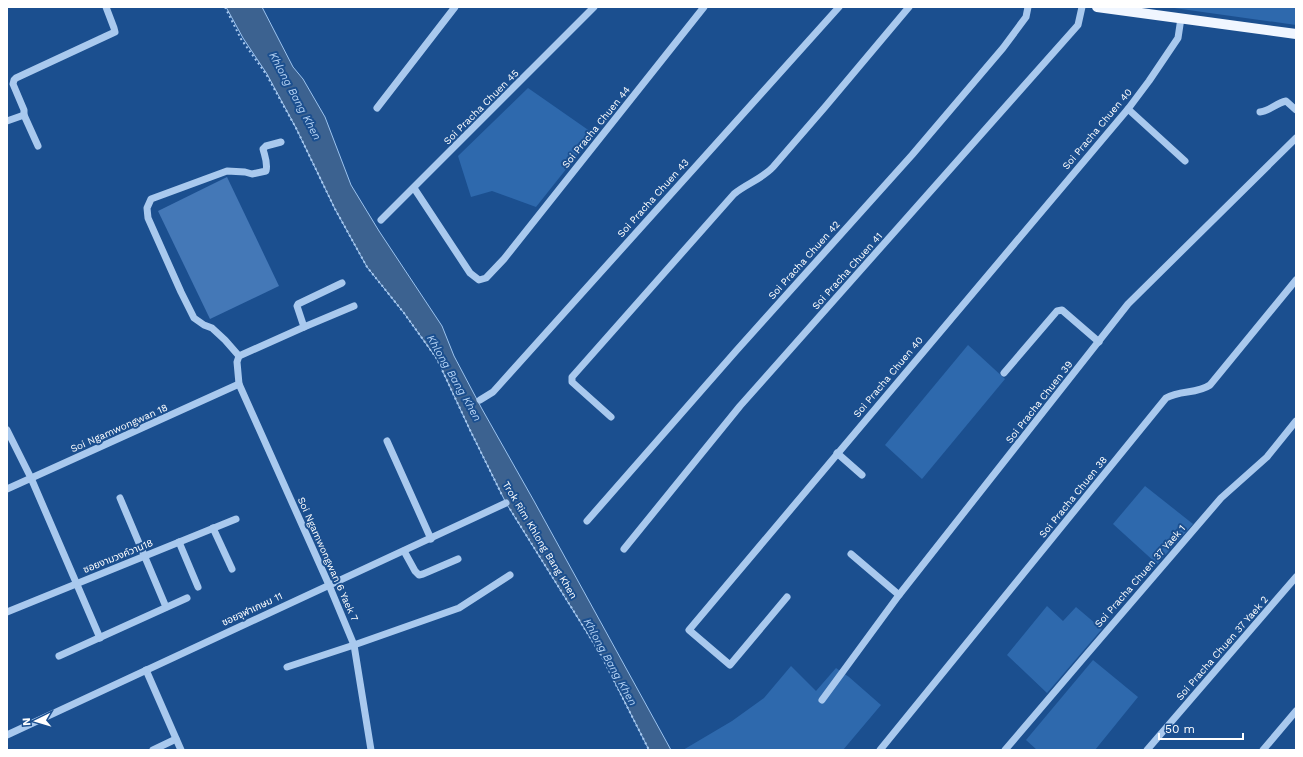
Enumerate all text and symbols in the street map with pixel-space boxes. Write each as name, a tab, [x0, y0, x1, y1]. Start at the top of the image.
water label: Khlong Bang Khen	[266, 50, 324, 142]
street label: Soi Pracha Chuen 45	[441, 67, 521, 147]
street label: Soi Pracha Chuen 44	[560, 84, 632, 170]
street label: Soi Pracha Chuen 40	[1060, 86, 1134, 172]
street label: Soi Pracha Chuen 43	[615, 157, 691, 239]
street label: Soi Pracha Chuen 42	[766, 219, 842, 301]
street label: Soi Pracha Chuen 41	[810, 230, 884, 312]
water label: Khlong Bang Khen	[424, 332, 484, 424]
street label: Soi Pracha Chuen 40	[851, 334, 925, 420]
street label: Soi Pracha Chuen 39	[1003, 359, 1075, 445]
street label: Soi Ngamwongwan 18	[69, 402, 169, 454]
street label: Soi Pracha Chuen 38	[1037, 454, 1109, 540]
street label: Trok Rim Khlong Bang Khen	[501, 479, 579, 601]
street label: Soi Ngamwongwan 6 Yaek 7	[296, 495, 361, 623]
street label: Soi Pracha Chuen 37 Yaek 1	[1093, 523, 1187, 629]
street label: ซอยงามวงค์วาน18	[81, 537, 155, 575]
street label: ซอยจุฬาเกษม 11	[220, 590, 285, 629]
street label: Soi Pracha Chuen 37 Yaek 2	[1174, 594, 1270, 702]
water label: Khlong Bang Khen	[581, 616, 639, 708]
north arrow	[16, 701, 56, 741]
scale bar	[1159, 715, 1243, 741]
text: N	[20, 717, 33, 726]
text: 50 m	[1165, 722, 1195, 736]

